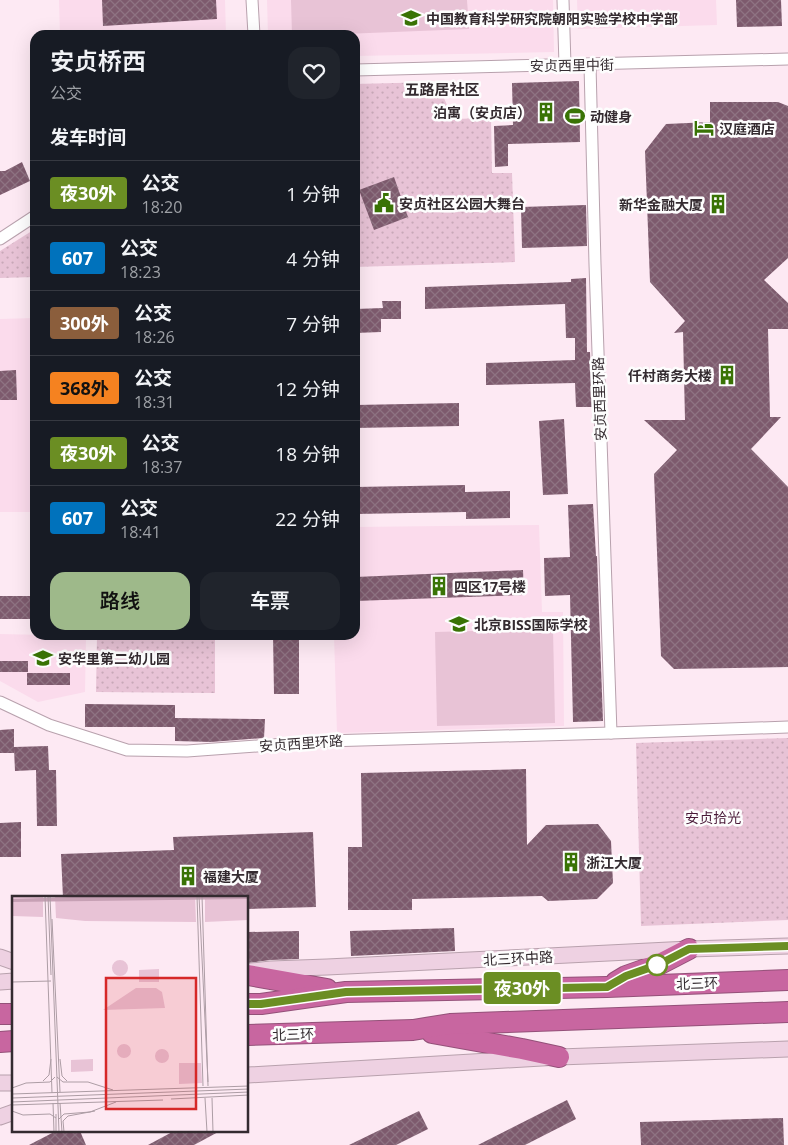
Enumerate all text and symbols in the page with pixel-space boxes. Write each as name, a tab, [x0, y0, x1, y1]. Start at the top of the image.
school or university icon: 中国教育科学研究院朝阳实验学校中学部	[400, 7, 422, 29]
place label: 中国教育科学研究院朝阳实验学校中学部	[426, 9, 678, 28]
text: 安贞桥西	[50, 44, 146, 77]
button: heart	[288, 47, 340, 99]
street label: 安贞西里中街	[530, 55, 614, 75]
district label: 五路居社区	[404, 79, 480, 99]
text: 公交	[50, 82, 82, 104]
building icon: 泊寓（安贞店）	[535, 101, 557, 123]
place label: 泊寓（安贞店）	[433, 103, 531, 122]
sports icon: 动健身	[564, 105, 586, 127]
place label: 动健身	[590, 107, 632, 126]
hotel icon: 汉庭酒店	[693, 117, 715, 139]
place label: 汉庭酒店	[719, 119, 775, 138]
text: 发车时间	[50, 124, 126, 150]
text: 公交	[142, 170, 180, 196]
text: 夜30外	[60, 181, 117, 205]
text: 1 分钟	[286, 181, 340, 207]
public building icon: 安贞社区公园大舞台	[373, 192, 395, 214]
building icon: 新华金融大厦	[707, 193, 729, 215]
place label: 安贞社区公园大舞台	[399, 194, 525, 213]
place label: 新华金融大厦	[619, 195, 703, 214]
text: 18:20	[142, 196, 182, 218]
text: 公交	[120, 235, 158, 261]
text: 607	[62, 246, 93, 270]
text: 4 分钟	[286, 246, 340, 272]
text: 18:23	[120, 261, 161, 283]
text: 公交	[134, 300, 172, 326]
text: 300外	[60, 311, 109, 335]
text: 7 分钟	[286, 311, 340, 337]
text: 18:26	[134, 326, 175, 348]
street label: 安贞西里环路	[588, 357, 610, 441]
building icon: 仟村商务大楼	[716, 364, 738, 386]
text: 公交	[134, 365, 172, 391]
place label: 仟村商务大楼	[628, 366, 712, 385]
text: 368外	[60, 376, 109, 400]
text: 12 分钟	[275, 376, 340, 402]
text: 18:31	[134, 391, 175, 413]
text: 公交	[142, 430, 180, 456]
text: 夜30外	[60, 441, 117, 465]
text: 18 分钟	[275, 441, 340, 467]
text: 18:37	[142, 456, 182, 478]
text: 公交	[120, 495, 158, 521]
text: 607	[62, 506, 93, 530]
text: 22 分钟	[275, 506, 340, 532]
text: 18:41	[120, 521, 161, 543]
button: 路线	[50, 572, 190, 630]
button: 车票	[200, 572, 340, 630]
building icon: 四区17号楼	[428, 575, 450, 597]
place label: 四区17号楼	[454, 577, 526, 596]
school or university icon: 北京BISS国际学校	[448, 613, 470, 635]
place label: 北京BISS国际学校	[474, 615, 587, 634]
school or university icon: 安华里第二幼儿园	[32, 647, 54, 669]
place label: 安华里第二幼儿园	[58, 649, 170, 668]
street label: 安贞西里环路	[258, 731, 344, 755]
park label: 安贞拾光	[685, 808, 741, 827]
building icon: 浙江大厦	[560, 851, 582, 873]
place label: 浙江大厦	[586, 853, 642, 872]
building icon: 福建大厦	[177, 865, 199, 887]
place label: 福建大厦	[203, 867, 259, 886]
inset map	[12, 896, 249, 1132]
street label: 北三环中路	[483, 947, 553, 969]
unlabelled marker	[646, 954, 668, 976]
line badge: 夜30外	[487, 972, 557, 1004]
street label: 北三环	[676, 973, 718, 993]
text: 夜30外	[494, 976, 550, 1000]
street label: 北三环	[272, 1024, 314, 1044]

